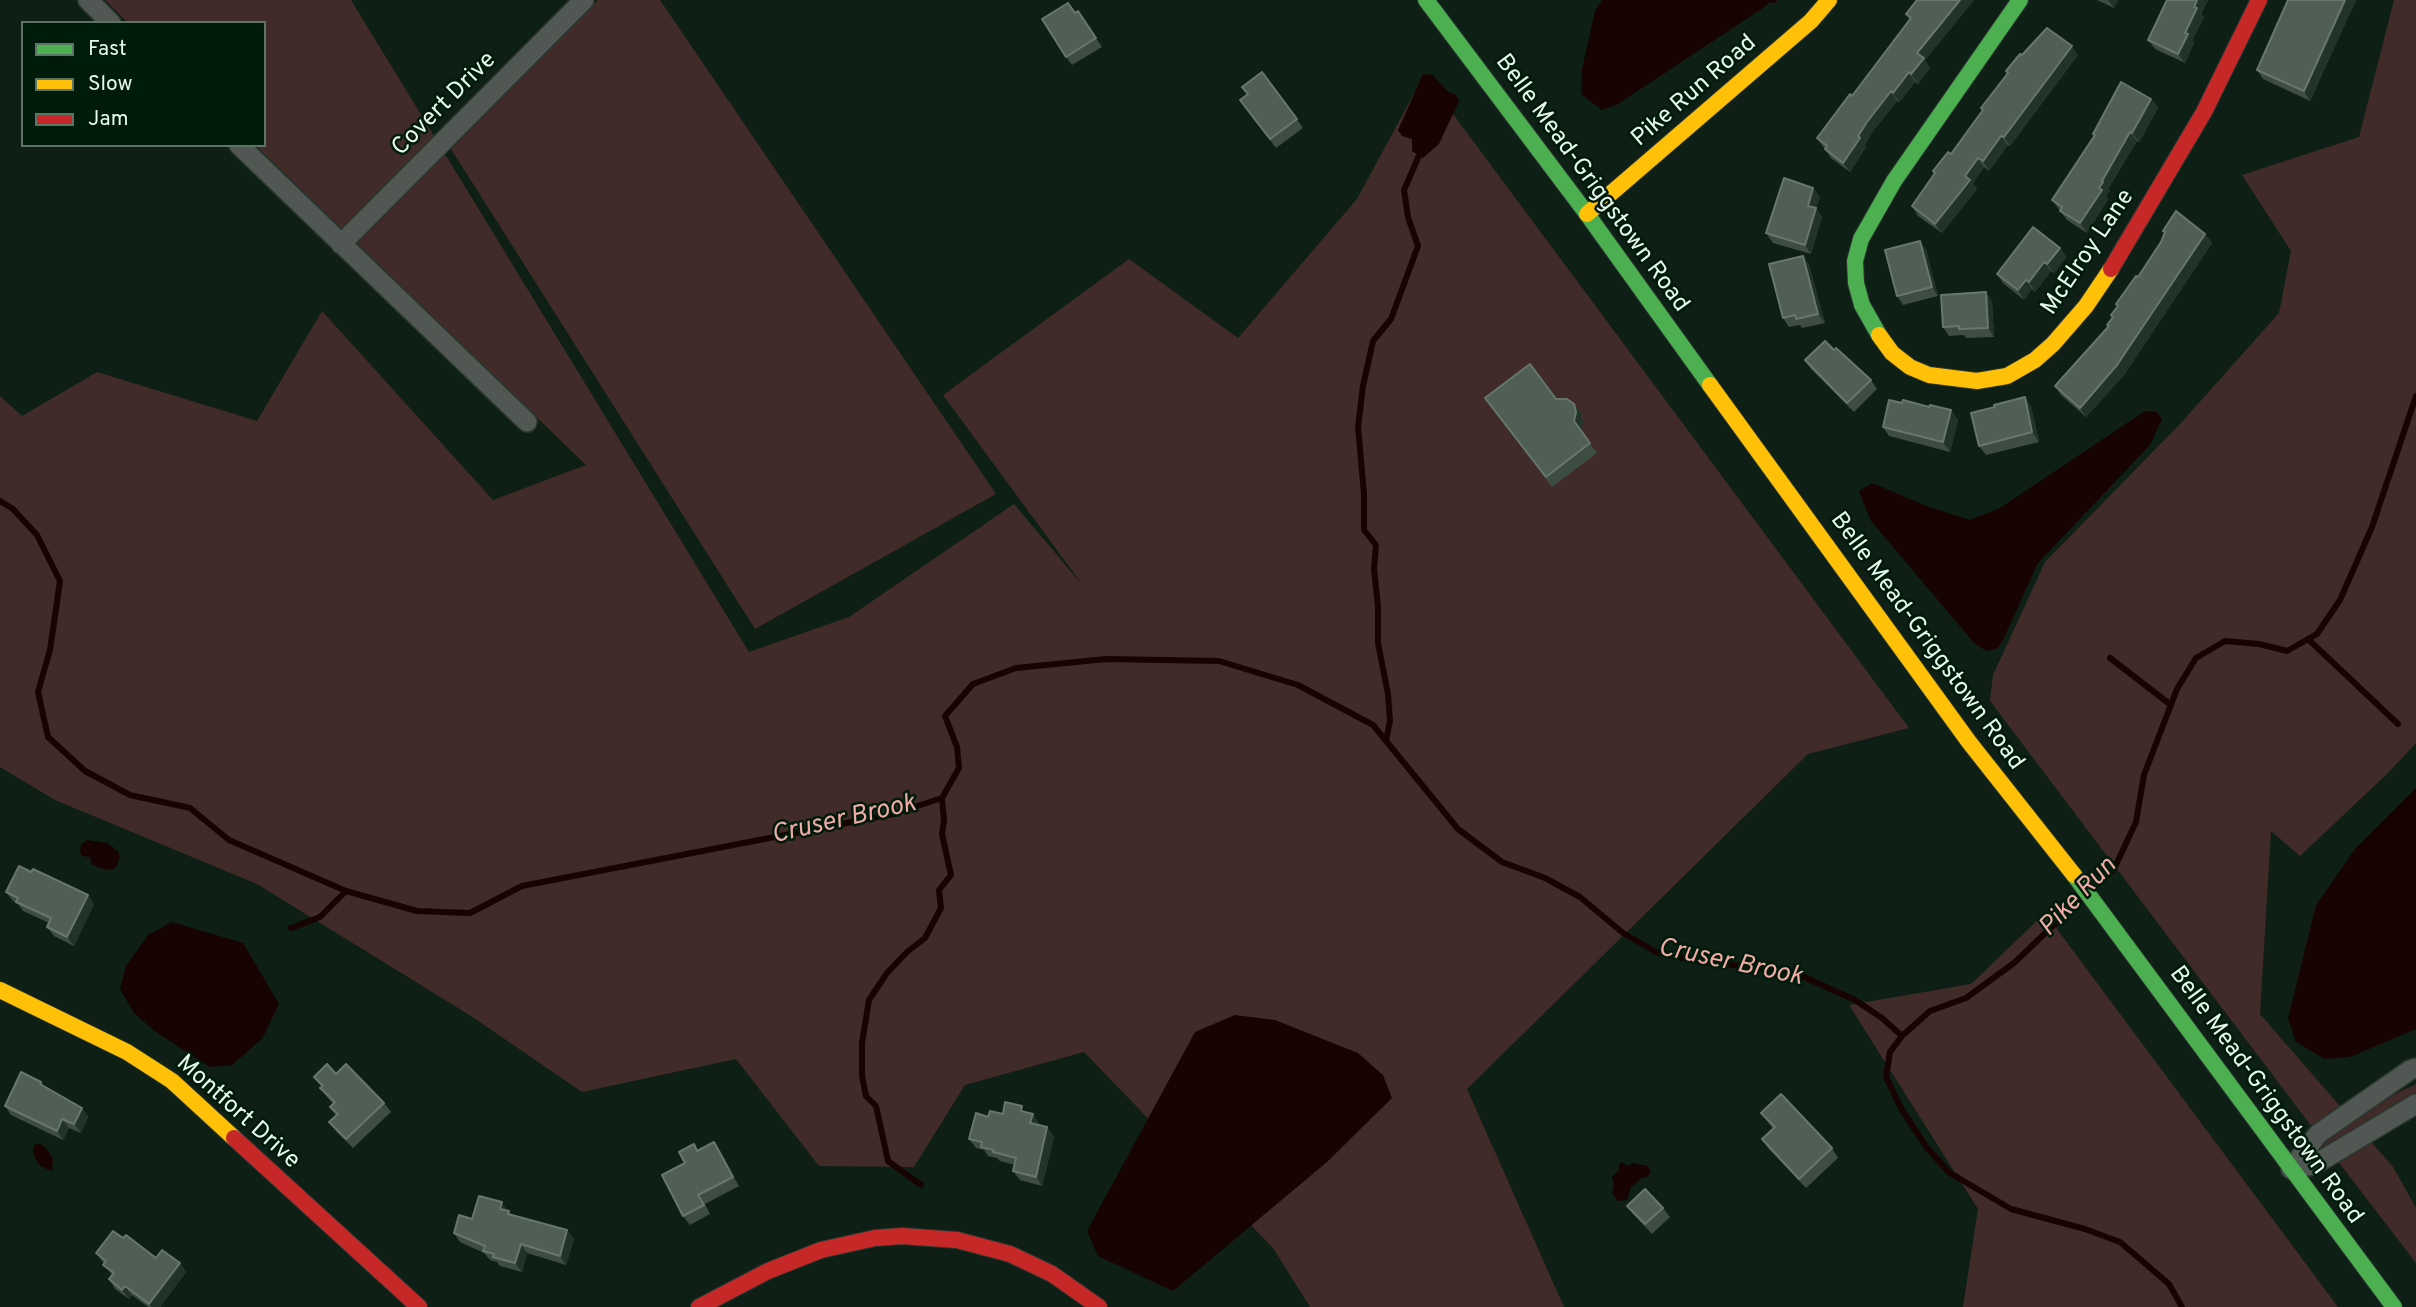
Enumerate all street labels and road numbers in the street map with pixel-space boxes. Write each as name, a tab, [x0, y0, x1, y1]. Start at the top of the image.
street label: Pike Run Road	[1627, 30, 1763, 154]
street label: Covert Drive	[387, 47, 503, 163]
street label: Belle Mead-Griggstown Road	[1488, 49, 1694, 319]
street label: McElroy Lane	[2036, 185, 2142, 321]
street label: Belle Mead-Griggstown Road	[1823, 507, 2029, 777]
street label: Belle Mead-Griggstown Road	[2162, 961, 2368, 1231]
street label: Montfort Drive	[169, 1050, 305, 1176]

